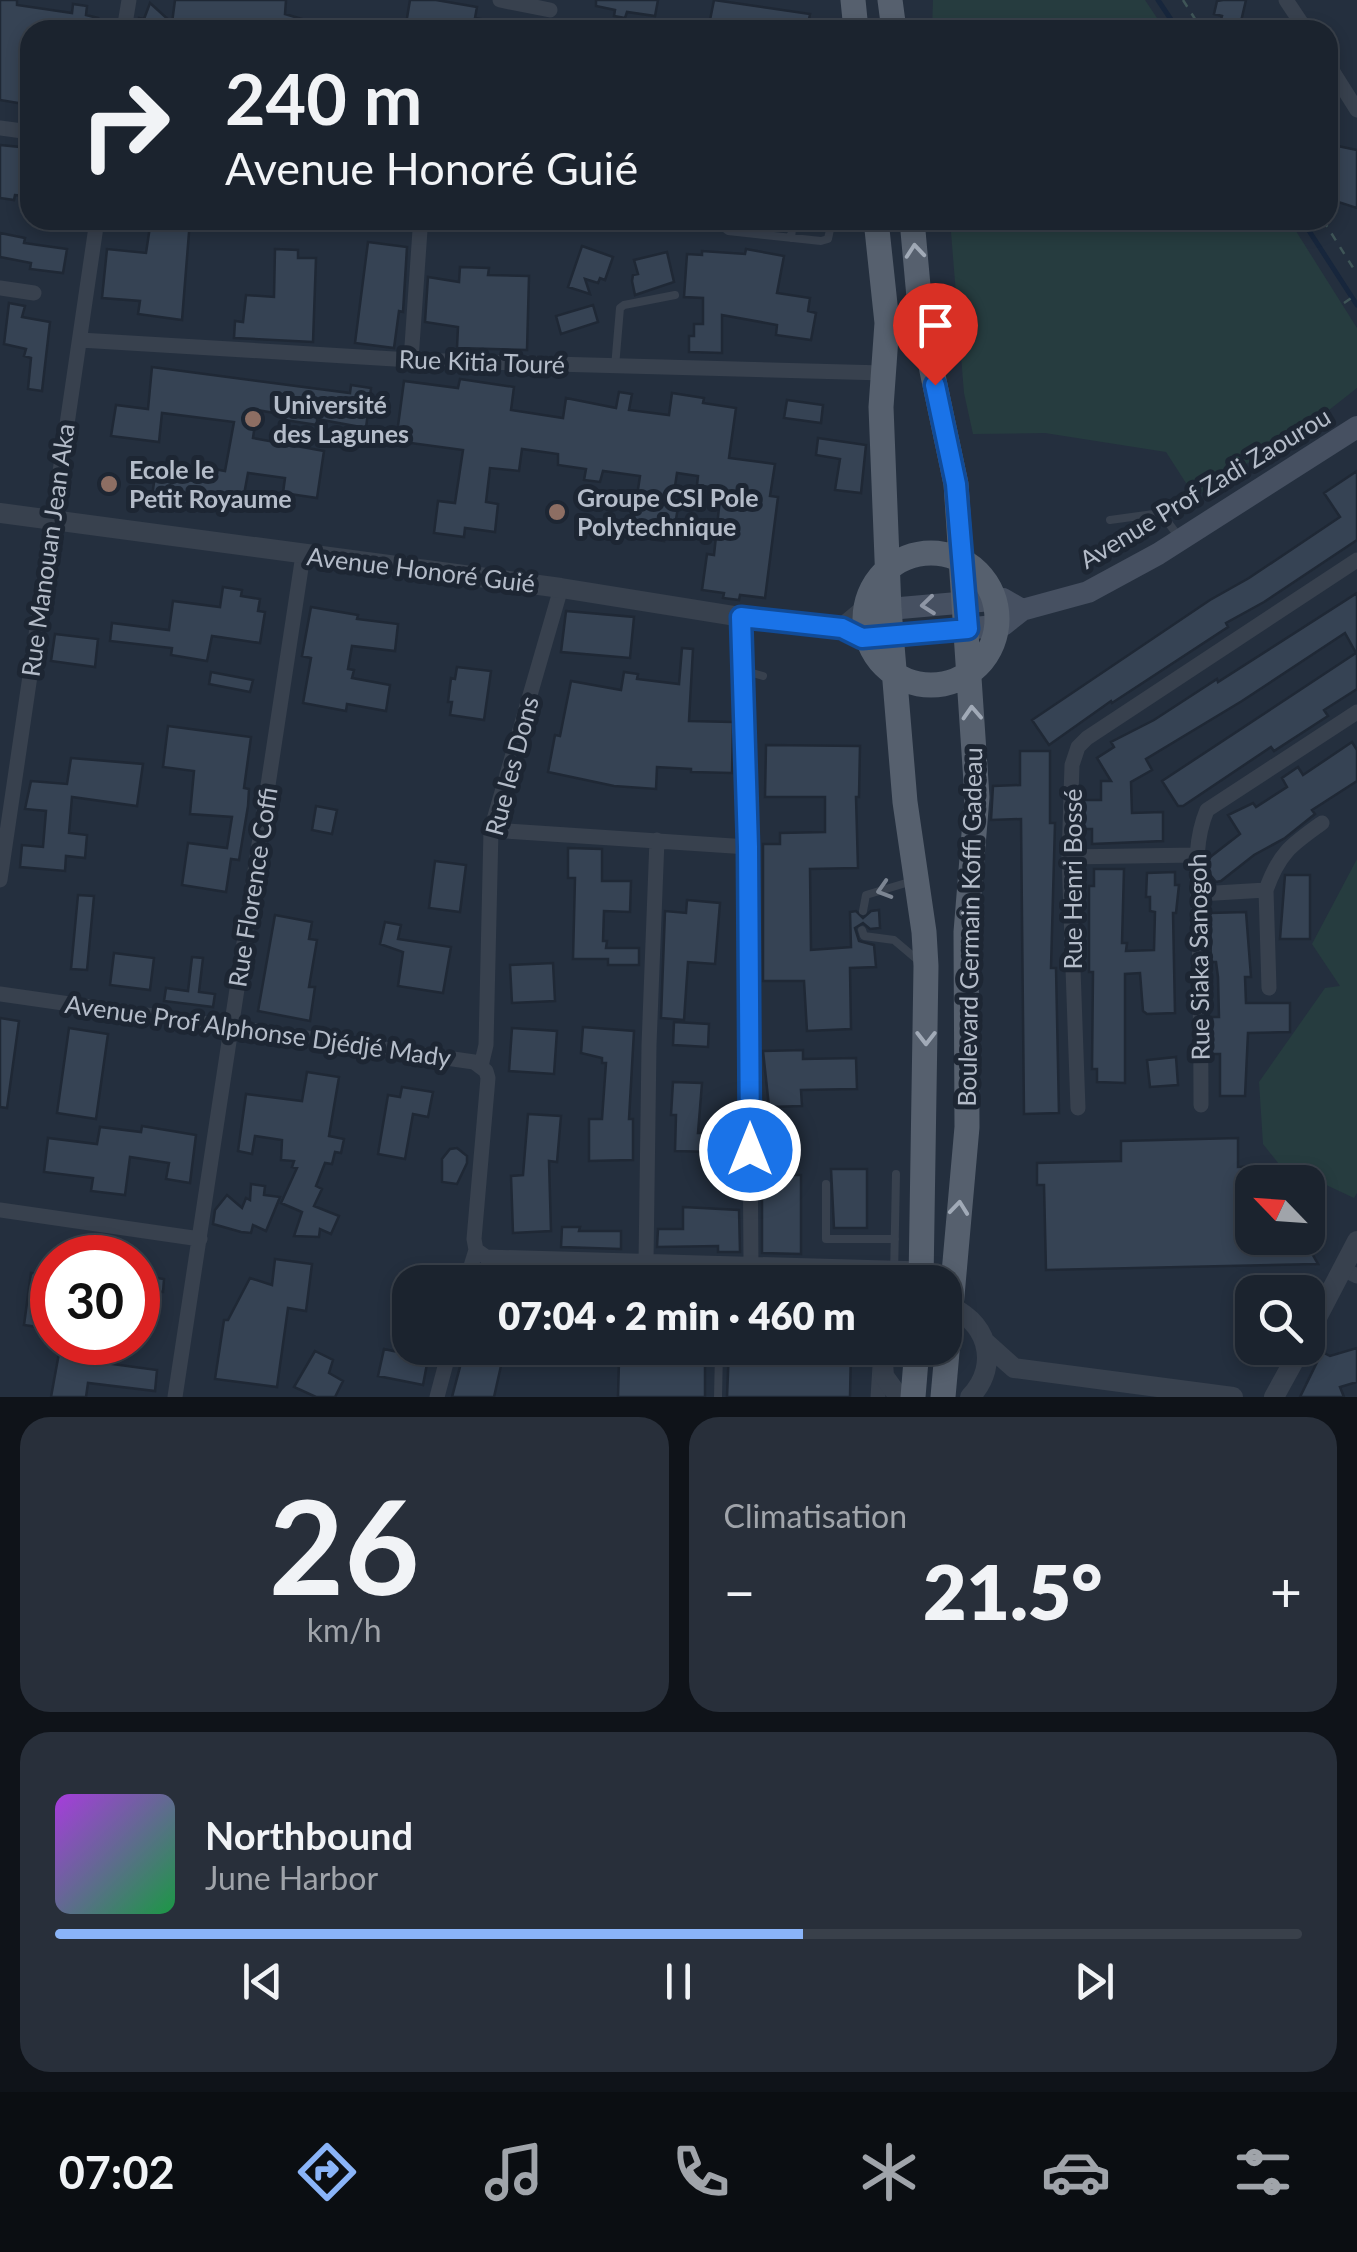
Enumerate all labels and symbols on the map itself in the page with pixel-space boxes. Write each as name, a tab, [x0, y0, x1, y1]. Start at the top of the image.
one-way arrow	[904, 242, 926, 258]
pin	[893, 283, 978, 386]
street label: Rue Kitia Touré	[398, 343, 566, 379]
place label: Université des Lagunes	[273, 389, 409, 448]
street label: Avenue Prof Zadi Zaourou	[1074, 400, 1335, 574]
marker: Université des Lagunes	[242, 408, 264, 430]
street label: Rue Manouan Jean Aka	[14, 421, 80, 678]
place label: Ecole le Petit Royaume	[129, 454, 292, 513]
marker: Ecole le Petit Royaume	[98, 473, 120, 495]
place label: Groupe CSI Pole Polytechnique	[577, 482, 759, 541]
marker: Groupe CSI Pole Polytechnique	[546, 501, 568, 523]
street label: Avenue Honoré Guié	[305, 540, 537, 598]
one-way arrow	[919, 594, 935, 616]
street label: Rue les Dons	[478, 693, 544, 839]
one-way arrow	[962, 704, 983, 720]
street label: Boulevard Germain Koffi Gadeau	[951, 747, 987, 1107]
street label: Rue Florence Coffi	[221, 785, 283, 989]
street label: Rue Henri Bossé	[1057, 788, 1087, 970]
street label: Rue Siaka Sanogoh	[1181, 853, 1215, 1061]
one-way arrow	[876, 878, 893, 899]
street label: Avenue Prof Alphonse Djédjé Mady	[63, 988, 453, 1072]
one-way arrow	[915, 1032, 937, 1047]
position arrow	[698, 1098, 802, 1202]
north arrow	[1235, 1165, 1325, 1255]
one-way arrow	[947, 1200, 969, 1216]
speed limit sign: 30	[30, 1235, 160, 1365]

